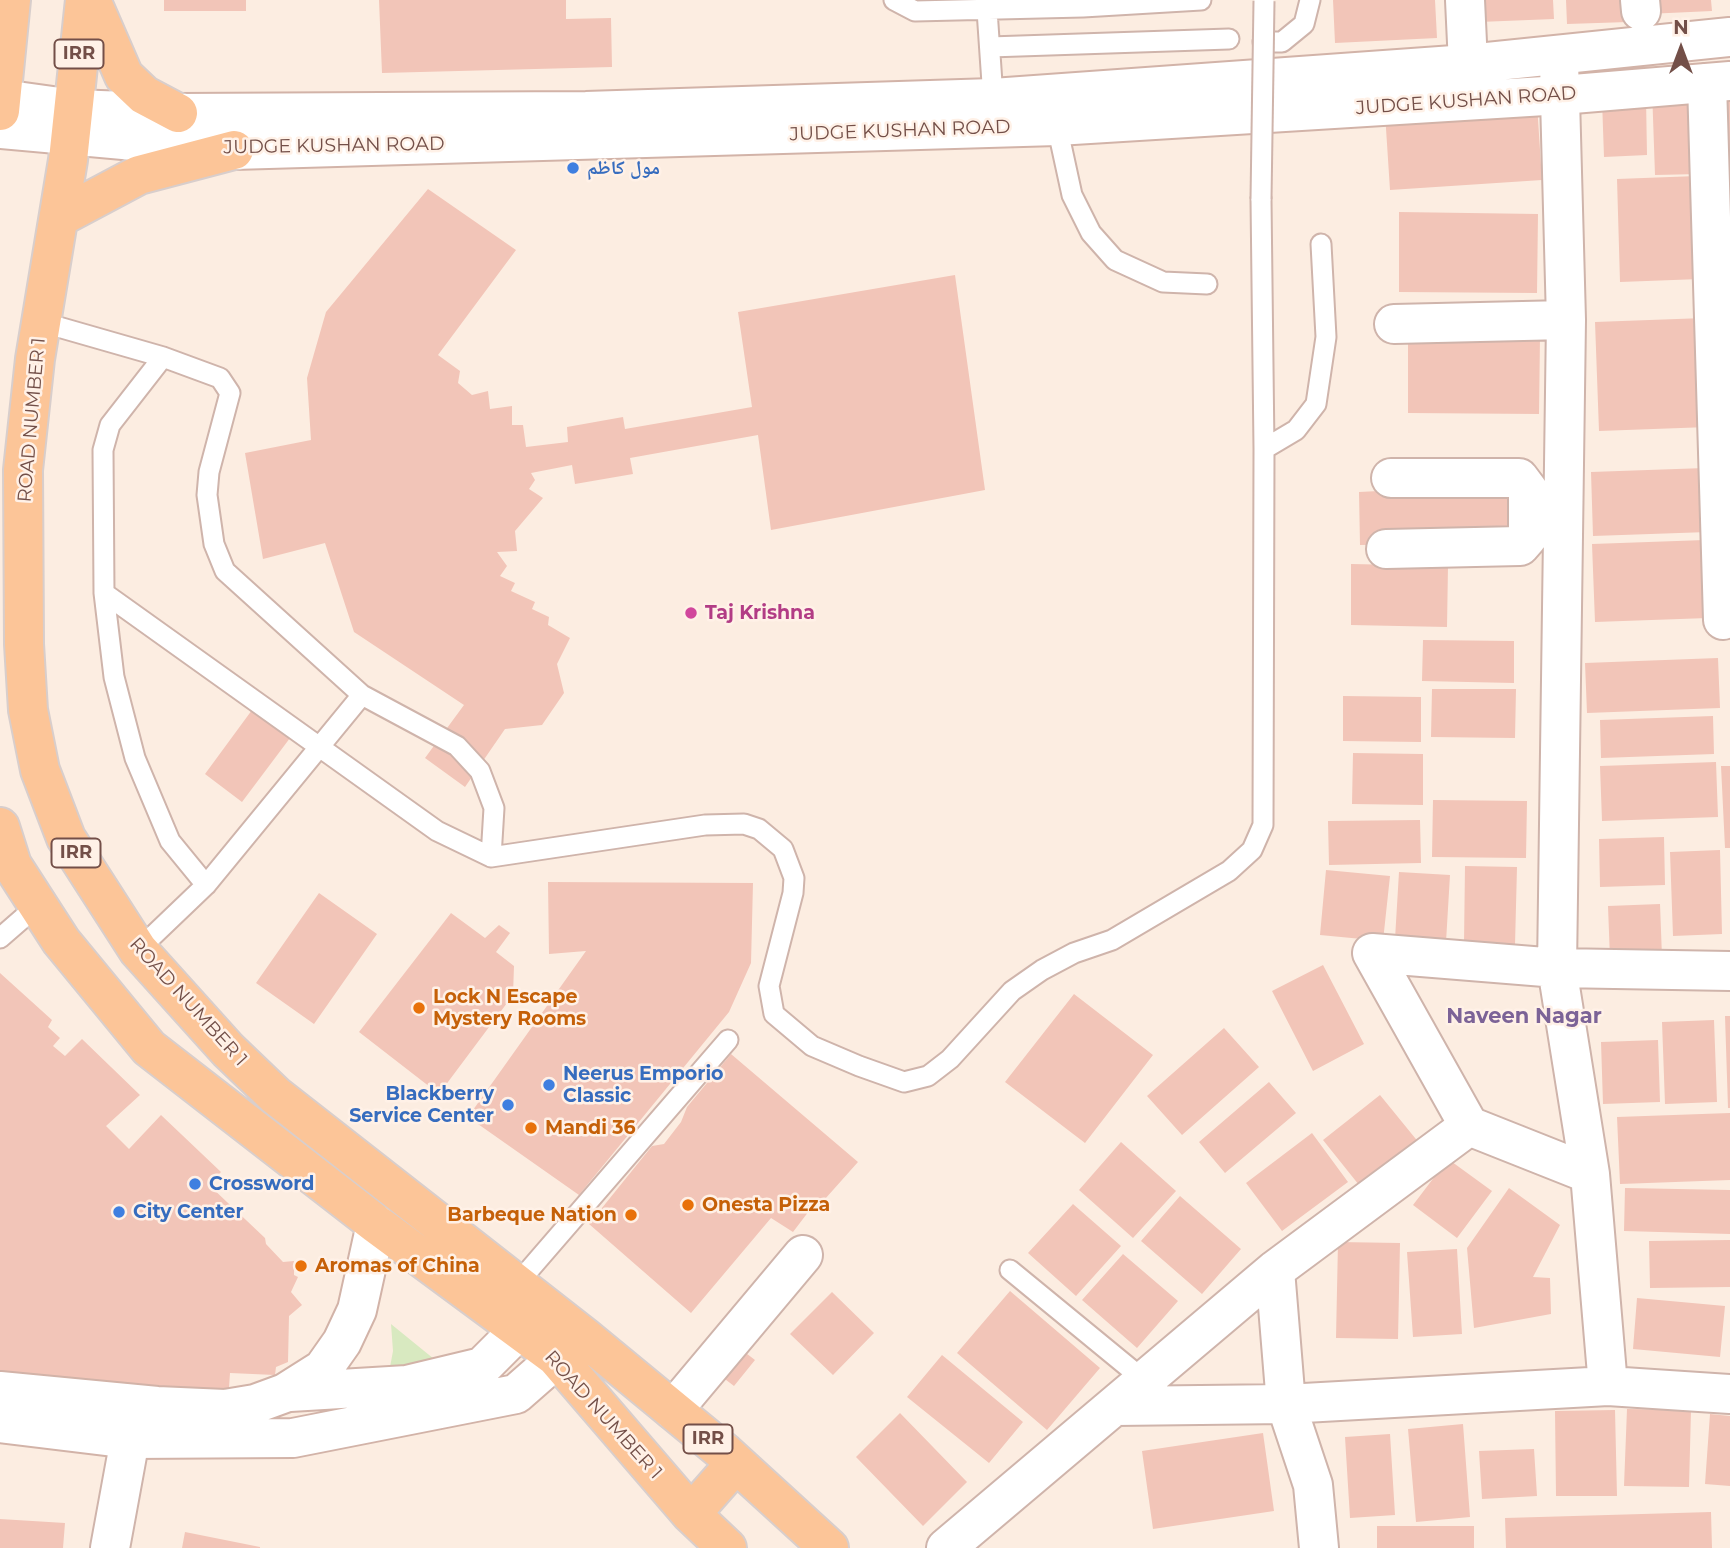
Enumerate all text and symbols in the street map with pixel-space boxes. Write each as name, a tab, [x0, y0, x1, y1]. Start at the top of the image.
north arrow	[1646, 14, 1716, 84]
text: N	[1673, 16, 1689, 39]
road number: IRR	[55, 40, 104, 68]
street label: JUDGE KUSHAN ROAD	[1355, 82, 1577, 120]
street label: JUDGE KUSHAN ROAD	[789, 116, 1011, 146]
street label: JUDGE KUSHAN ROAD	[223, 133, 445, 159]
place label: مول كاظم	[587, 157, 660, 179]
marker: مول كاظم	[565, 160, 581, 176]
street label: ROAD NUMBER 1	[13, 337, 51, 503]
place label: Taj Krishna	[705, 602, 815, 624]
marker: Taj Krishna	[683, 605, 699, 621]
road number: IRR	[52, 838, 100, 868]
street label: ROAD NUMBER 1	[124, 933, 252, 1071]
place label: Lock N Escape Mystery Rooms	[433, 986, 586, 1030]
marker: Lock N Escape Mystery Rooms	[411, 1000, 427, 1016]
district label: Naveen Nagar	[1446, 1004, 1602, 1030]
place label: Neerus Emporio Classic	[563, 1063, 724, 1107]
marker: Neerus Emporio Classic	[541, 1077, 557, 1093]
place label: Blackberry Service Center	[349, 1083, 494, 1127]
marker: Blackberry Service Center	[500, 1097, 516, 1113]
place label: Mandi 36	[545, 1117, 636, 1139]
marker: Mandi 36	[523, 1120, 539, 1136]
place label: Crossword	[209, 1173, 314, 1195]
marker: Crossword	[187, 1176, 203, 1192]
place label: Onesta Pizza	[702, 1194, 830, 1216]
marker: Onesta Pizza	[680, 1197, 696, 1213]
place label: City Center	[133, 1201, 244, 1223]
marker: City Center	[111, 1204, 127, 1220]
place label: Barbeque Nation	[447, 1204, 617, 1226]
marker: Barbeque Nation	[623, 1207, 639, 1223]
place label: Aromas of China	[315, 1255, 480, 1277]
marker: Aromas of China	[293, 1258, 309, 1274]
street label: ROAD NUMBER 1	[539, 1346, 667, 1484]
road number: IRR	[684, 1424, 732, 1454]

